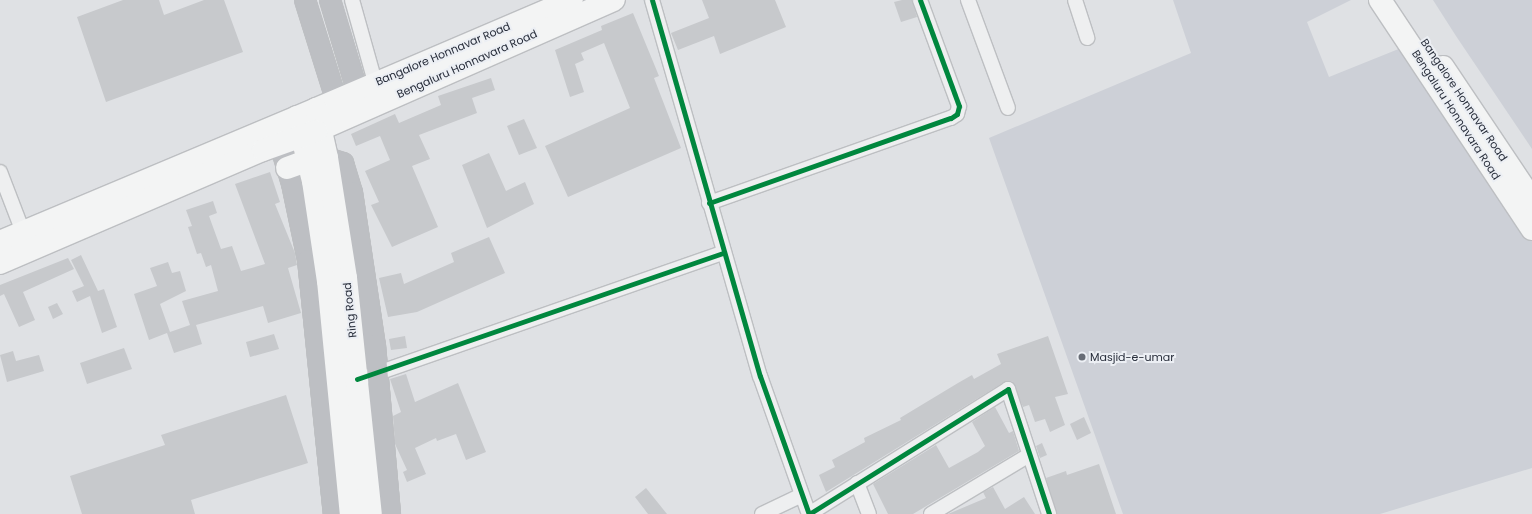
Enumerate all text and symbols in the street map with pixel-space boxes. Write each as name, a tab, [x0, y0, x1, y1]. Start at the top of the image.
street label: Bangalore Honnavar Road	[374, 20, 512, 88]
street label: Bengaluru Honnavara Road	[395, 27, 539, 101]
street label: Bangalore Honnavar Road	[1418, 36, 1510, 164]
street label: Bengaluru Honnavara Road	[1409, 48, 1503, 182]
street label: Ring Road	[341, 282, 359, 338]
place label: Masjid-e-umar	[1090, 350, 1174, 364]
marker: Masjid-e-umar	[1077, 352, 1087, 362]

